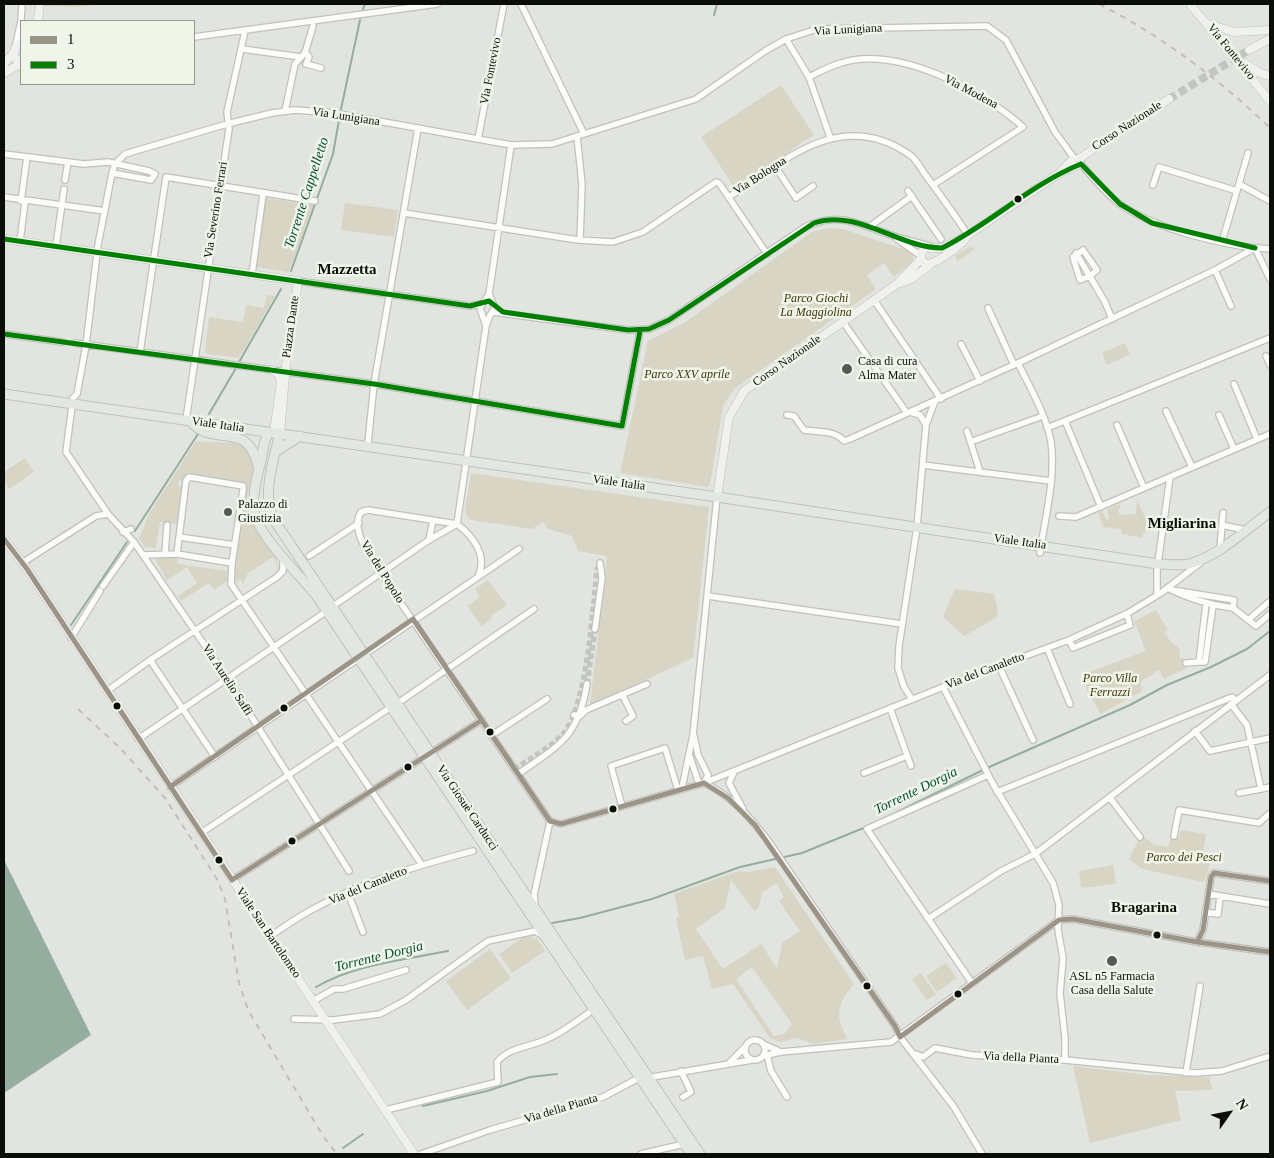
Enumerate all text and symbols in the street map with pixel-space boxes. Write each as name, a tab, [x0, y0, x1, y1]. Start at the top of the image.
legend	[20, 20, 195, 85]
street label: Via Lunigiana	[814, 21, 882, 39]
street label: Via Fontevivo	[1204, 21, 1258, 83]
text: 1	[67, 31, 75, 47]
street label: Via Fontevivo	[477, 36, 505, 106]
text: 3	[67, 56, 75, 72]
street label: Via Modena	[942, 72, 1000, 112]
street label: Corso Nazionale	[1089, 98, 1165, 154]
street label: Via Lunigiana	[311, 105, 381, 129]
water label: Torrente Cappelletto	[281, 135, 333, 251]
street label: Via Bologna	[731, 154, 789, 198]
street label: Via Severino Ferrari	[201, 161, 231, 259]
unlabelled marker	[1013, 194, 1023, 204]
district label: Mazzetta	[317, 261, 377, 279]
park label: Parco Giochi La Maggiolina	[780, 292, 852, 320]
street label: Piazza Dante	[279, 295, 303, 359]
street label: Corso Nazionale	[750, 332, 824, 390]
place label: Casa di cura Alma Mater	[858, 355, 917, 383]
marker: Casa di cura Alma Mater	[840, 362, 854, 376]
park label: Parco XXV aprile	[644, 368, 730, 382]
street label: Viale Italia	[191, 414, 245, 436]
street label: Viale Italia	[592, 472, 646, 494]
place label: Palazzo di Giustizia	[238, 498, 288, 526]
marker: Palazzo di Giustizia	[222, 506, 234, 518]
district label: Migliarina	[1148, 515, 1216, 533]
street label: Viale Italia	[993, 531, 1047, 553]
street label: Via del Popolo	[357, 538, 407, 606]
street label: Via Aurelio Saffi	[199, 642, 255, 718]
street label: Via del Canaletto	[944, 649, 1026, 693]
park label: Parco Villa Ferrazzi	[1083, 672, 1137, 700]
unlabelled marker	[112, 701, 122, 711]
unlabelled marker	[279, 703, 289, 713]
unlabelled marker	[485, 727, 495, 737]
unlabelled marker	[403, 762, 413, 772]
street label: Via Giosuè Carducci	[433, 763, 501, 853]
water label: Torrente Dorgia	[872, 764, 960, 818]
unlabelled marker	[608, 804, 618, 814]
unlabelled marker	[287, 836, 297, 846]
park label: Parco dei Pesci	[1146, 851, 1222, 865]
unlabelled marker	[214, 855, 224, 865]
street label: Via del Canaletto	[327, 864, 409, 908]
street label: Viale San Bartolomeo	[232, 885, 304, 981]
district label: Bragarina	[1111, 899, 1177, 917]
unlabelled marker	[1152, 930, 1162, 940]
water label: Torrente Dorgia	[333, 938, 425, 976]
marker: ASL n5 Farmacia Casa della Salute	[1105, 954, 1119, 968]
place label: ASL n5 Farmacia Casa della Salute	[1069, 970, 1155, 998]
unlabelled marker	[862, 981, 872, 991]
unlabelled marker	[953, 989, 963, 999]
street label: Via della Pianta	[983, 1049, 1059, 1067]
north arrow	[1204, 1088, 1254, 1138]
street label: Via della Pianta	[523, 1091, 599, 1127]
text: N	[1233, 1096, 1251, 1113]

